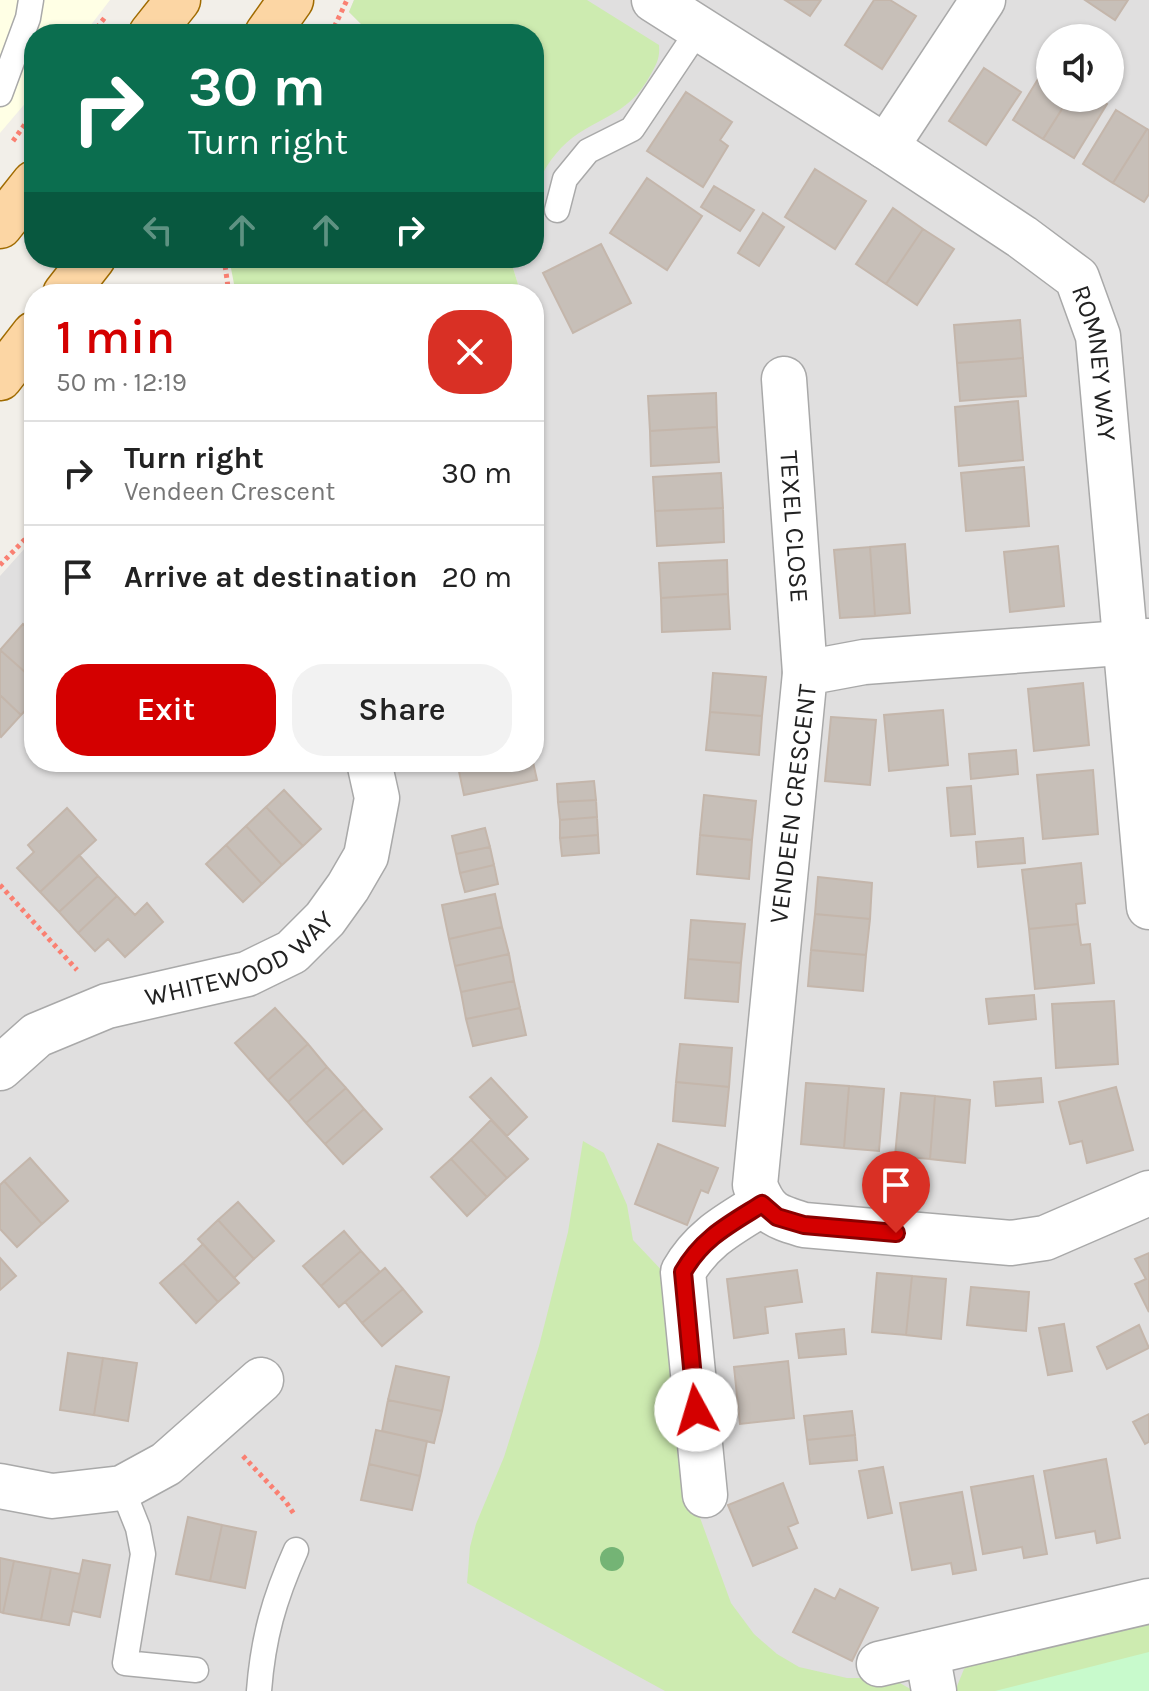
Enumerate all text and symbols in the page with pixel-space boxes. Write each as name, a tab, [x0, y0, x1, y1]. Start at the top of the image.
map controls	[1036, 24, 1124, 112]
button: sound	[1036, 24, 1124, 112]
text: 30 m	[188, 54, 326, 119]
icon: right	[56, 56, 160, 160]
text: Turn right	[188, 121, 348, 163]
icon: left	[136, 208, 180, 252]
icon: ahead	[220, 208, 264, 252]
icon: ahead	[304, 208, 348, 252]
icon: right	[388, 208, 432, 252]
street label: ROMNEY WAY	[1065, 281, 1123, 443]
text: 1 min	[56, 309, 175, 365]
button: close	[428, 310, 512, 394]
text: 50 m · 12:19	[56, 367, 187, 398]
text: Turn right	[124, 440, 264, 476]
street label: TEXEL CLOSE	[774, 449, 815, 604]
icon: right	[56, 451, 100, 495]
text: 30 m	[441, 455, 512, 491]
text: Vendeen Crescent	[124, 476, 335, 507]
icon: arrive	[56, 555, 100, 599]
text: Arrive at destination	[124, 559, 418, 595]
text: 20 m	[442, 559, 512, 595]
button: Exit	[56, 664, 276, 756]
button: Share	[292, 664, 512, 756]
street label: VENDEEN CRESCENT	[763, 683, 823, 925]
street label: WHITEWOOD WAY	[142, 904, 340, 1012]
pin	[862, 1151, 930, 1233]
icon: arrive	[874, 1163, 918, 1207]
position arrow	[654, 1368, 738, 1452]

